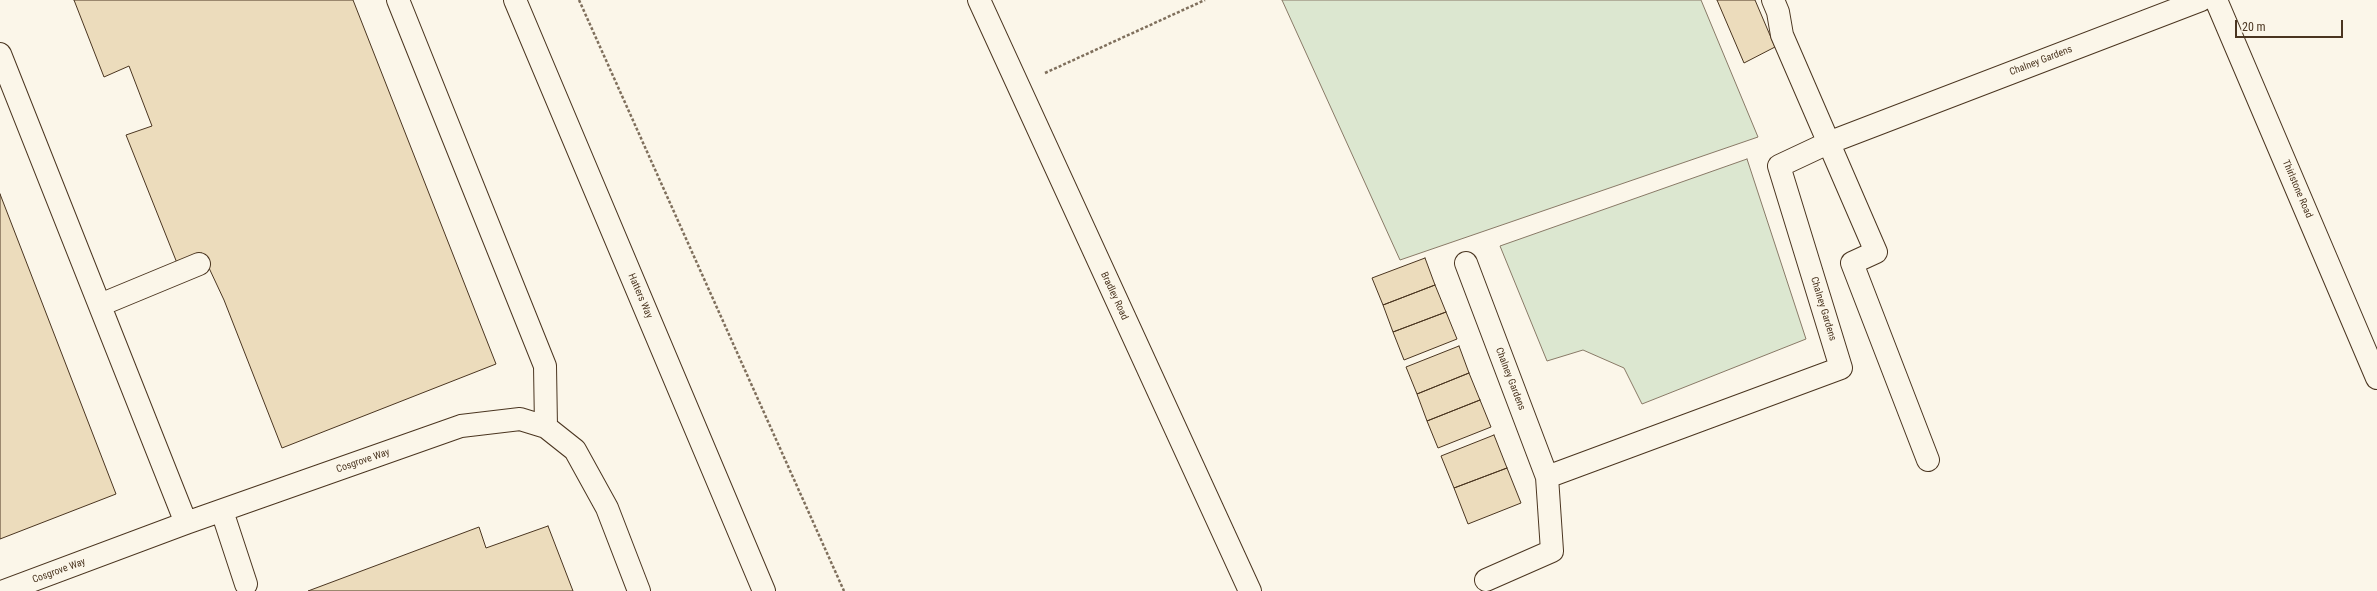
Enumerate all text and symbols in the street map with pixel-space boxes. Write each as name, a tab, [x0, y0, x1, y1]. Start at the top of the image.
scale bar	[2237, 12, 2345, 38]
text: 20 m	[2242, 20, 2266, 34]
street label: Chalney Gardens	[2008, 44, 2074, 78]
street label: Thirlstone Road	[2279, 158, 2315, 220]
street label: Bradley Road	[1098, 270, 1130, 322]
street label: Hatters Way	[625, 272, 655, 320]
street label: Chalney Gardens	[1808, 276, 1838, 342]
street label: Chalney Gardens	[1493, 346, 1527, 412]
street label: Cosgrove Way	[335, 446, 391, 476]
street label: Cosgrove Way	[31, 556, 87, 586]

